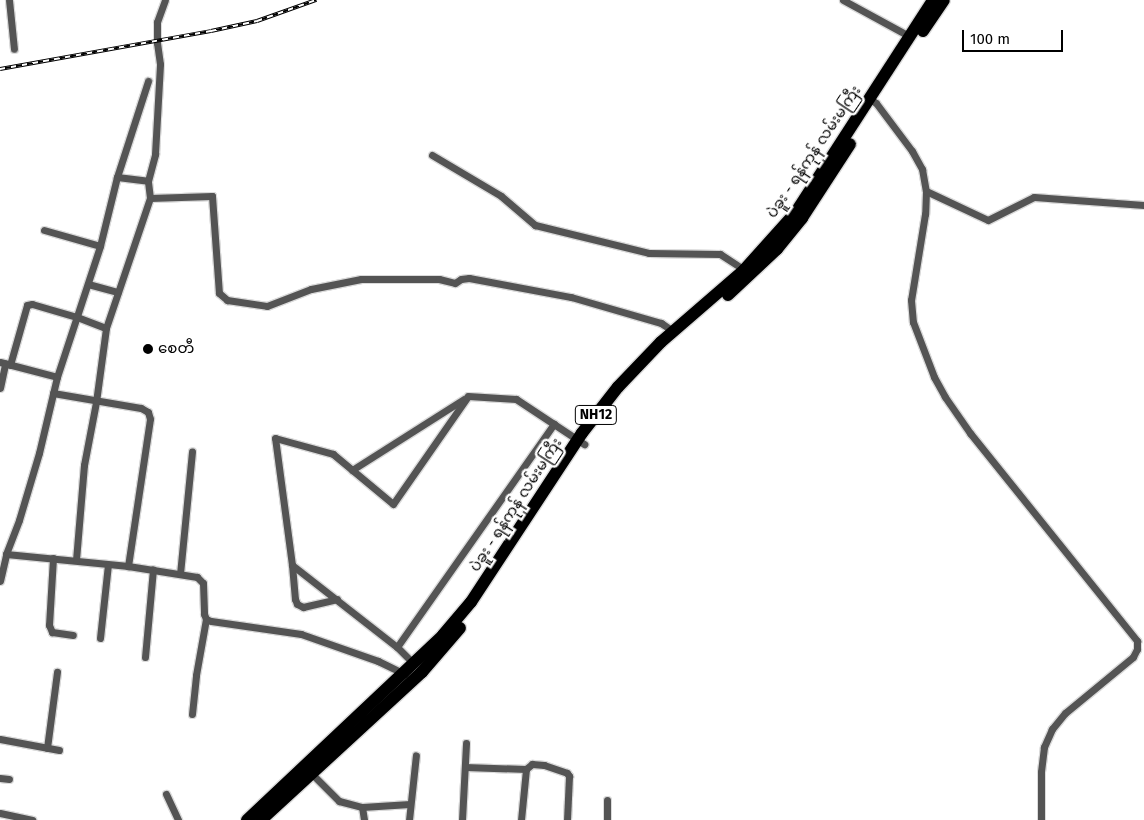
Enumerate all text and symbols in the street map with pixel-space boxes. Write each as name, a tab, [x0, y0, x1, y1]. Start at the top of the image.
scale bar	[964, 20, 1065, 52]
text: 100 m	[970, 30, 1010, 48]
street label: ပဲခူး - ရန်ကုန် လမ်းမကြီး	[763, 82, 865, 222]
place label: စေတီ	[158, 340, 194, 358]
marker: စေတီ	[142, 343, 154, 355]
road number: NH12	[575, 404, 617, 426]
street label: ပဲခူး - ရန်ကုန် လမ်းမကြီး	[466, 435, 566, 575]

